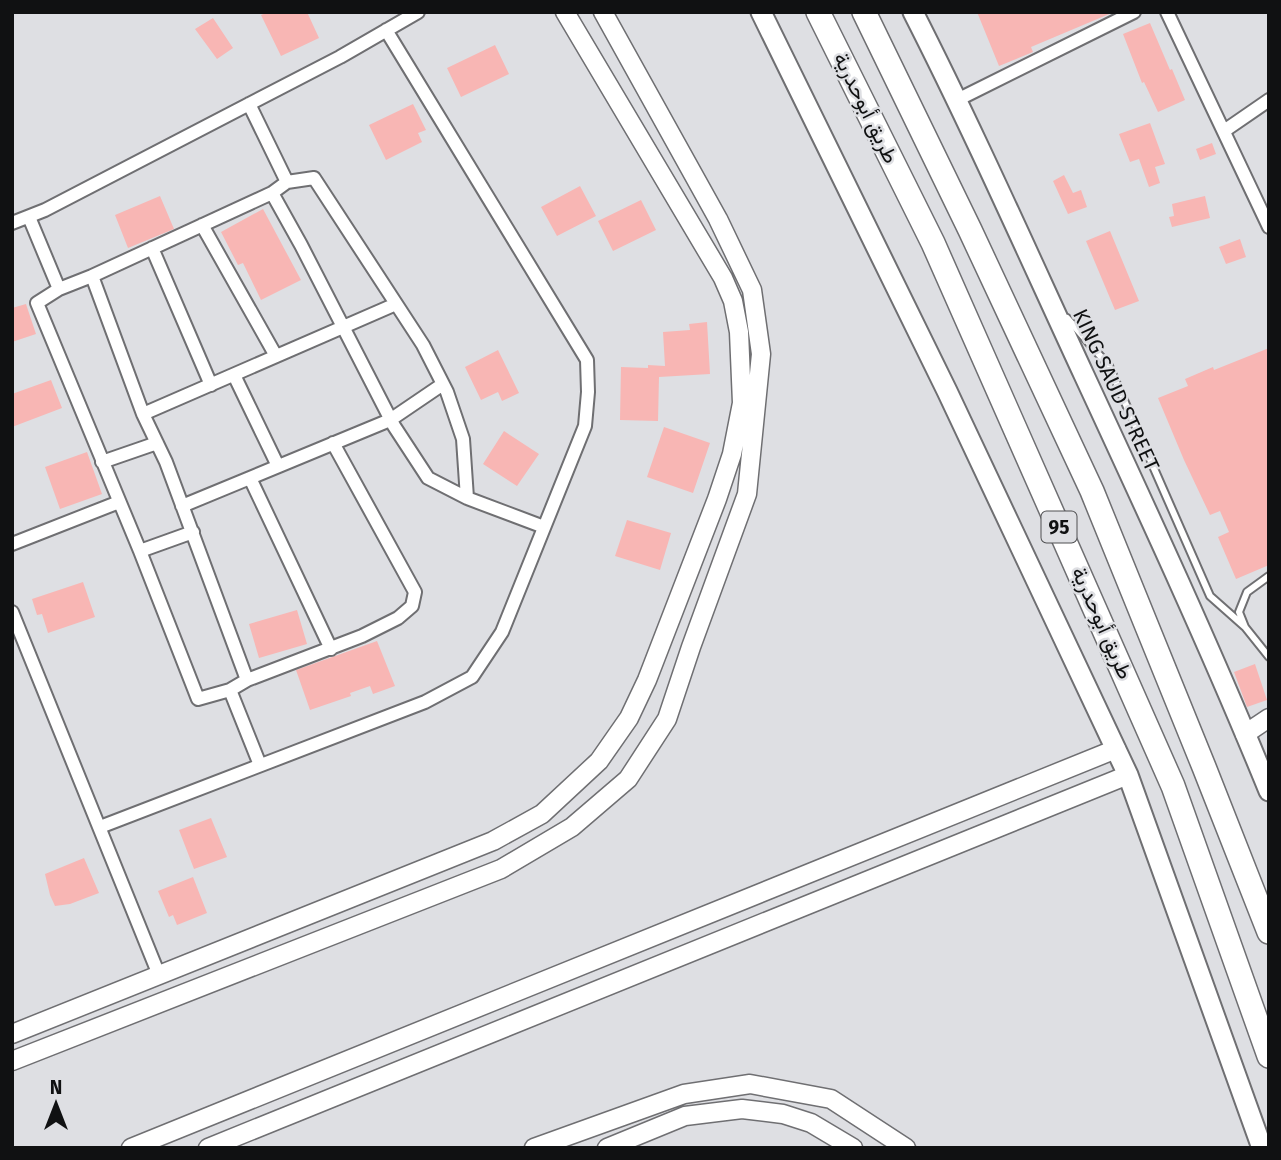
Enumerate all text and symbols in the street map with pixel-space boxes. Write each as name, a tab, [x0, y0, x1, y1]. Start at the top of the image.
street label: طريق أبوحدرية	[828, 48, 904, 168]
street label: KING SAUD STREET	[1067, 305, 1165, 475]
road number: 95	[1042, 512, 1076, 542]
street label: طريق أبوحدرية	[1066, 563, 1138, 683]
north arrow	[21, 1069, 91, 1139]
text: N	[50, 1076, 62, 1099]

